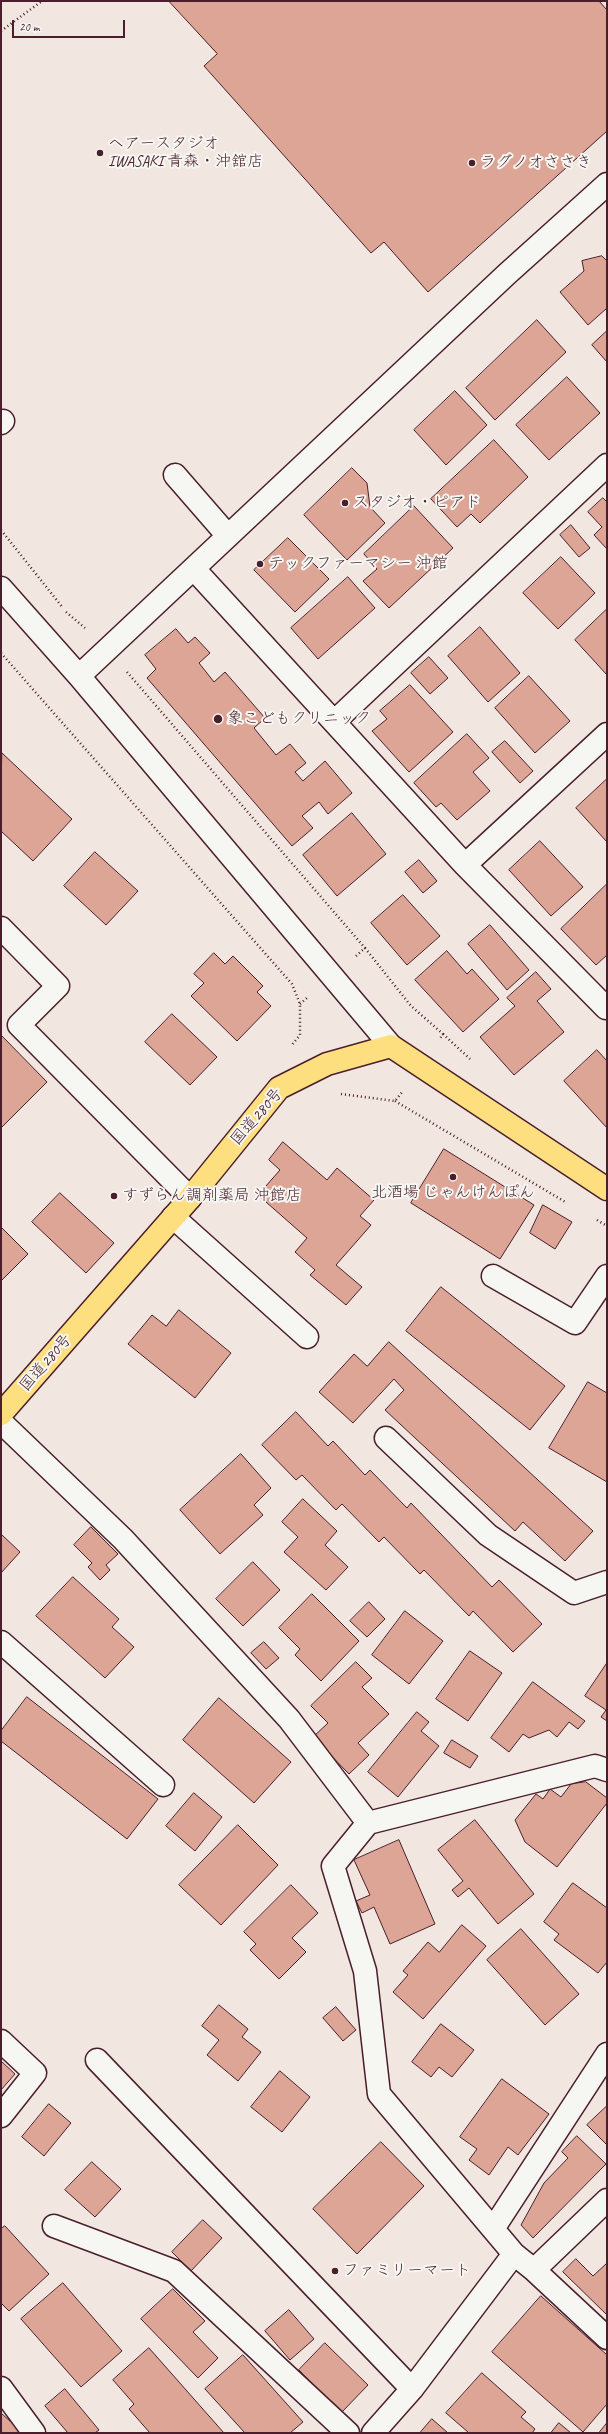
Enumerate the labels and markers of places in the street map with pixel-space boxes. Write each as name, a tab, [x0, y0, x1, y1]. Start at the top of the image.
place label: ヘアースタジオ IWASAKI 青森・沖舘店	[108, 134, 263, 172]
marker: ヘアースタジオ IWASAKI 青森・沖舘店	[95, 148, 105, 158]
place label: ラグノオささき	[480, 153, 592, 173]
marker: ラグノオささき	[467, 158, 477, 168]
place label: スタジオ・ピアド	[353, 493, 481, 513]
marker: スタジオ・ピアド	[340, 498, 350, 508]
place label: テックファーマシー 沖館	[268, 554, 448, 574]
marker: テックファーマシー 沖館	[255, 559, 265, 569]
place label: 象こどもクリニック	[227, 709, 371, 729]
marker: 象こどもクリニック	[212, 713, 224, 725]
marker: 北酒場 じゃんけんぽん	[448, 1172, 458, 1182]
place label: 北酒場 じゃんけんぽん	[371, 1183, 535, 1203]
place label: すずらん調剤薬局 沖館店	[122, 1186, 302, 1206]
marker: すずらん調剤薬局 沖館店	[109, 1191, 119, 1201]
place label: ファミリーマート	[343, 2261, 471, 2281]
marker: ファミリーマート	[330, 2266, 340, 2276]

